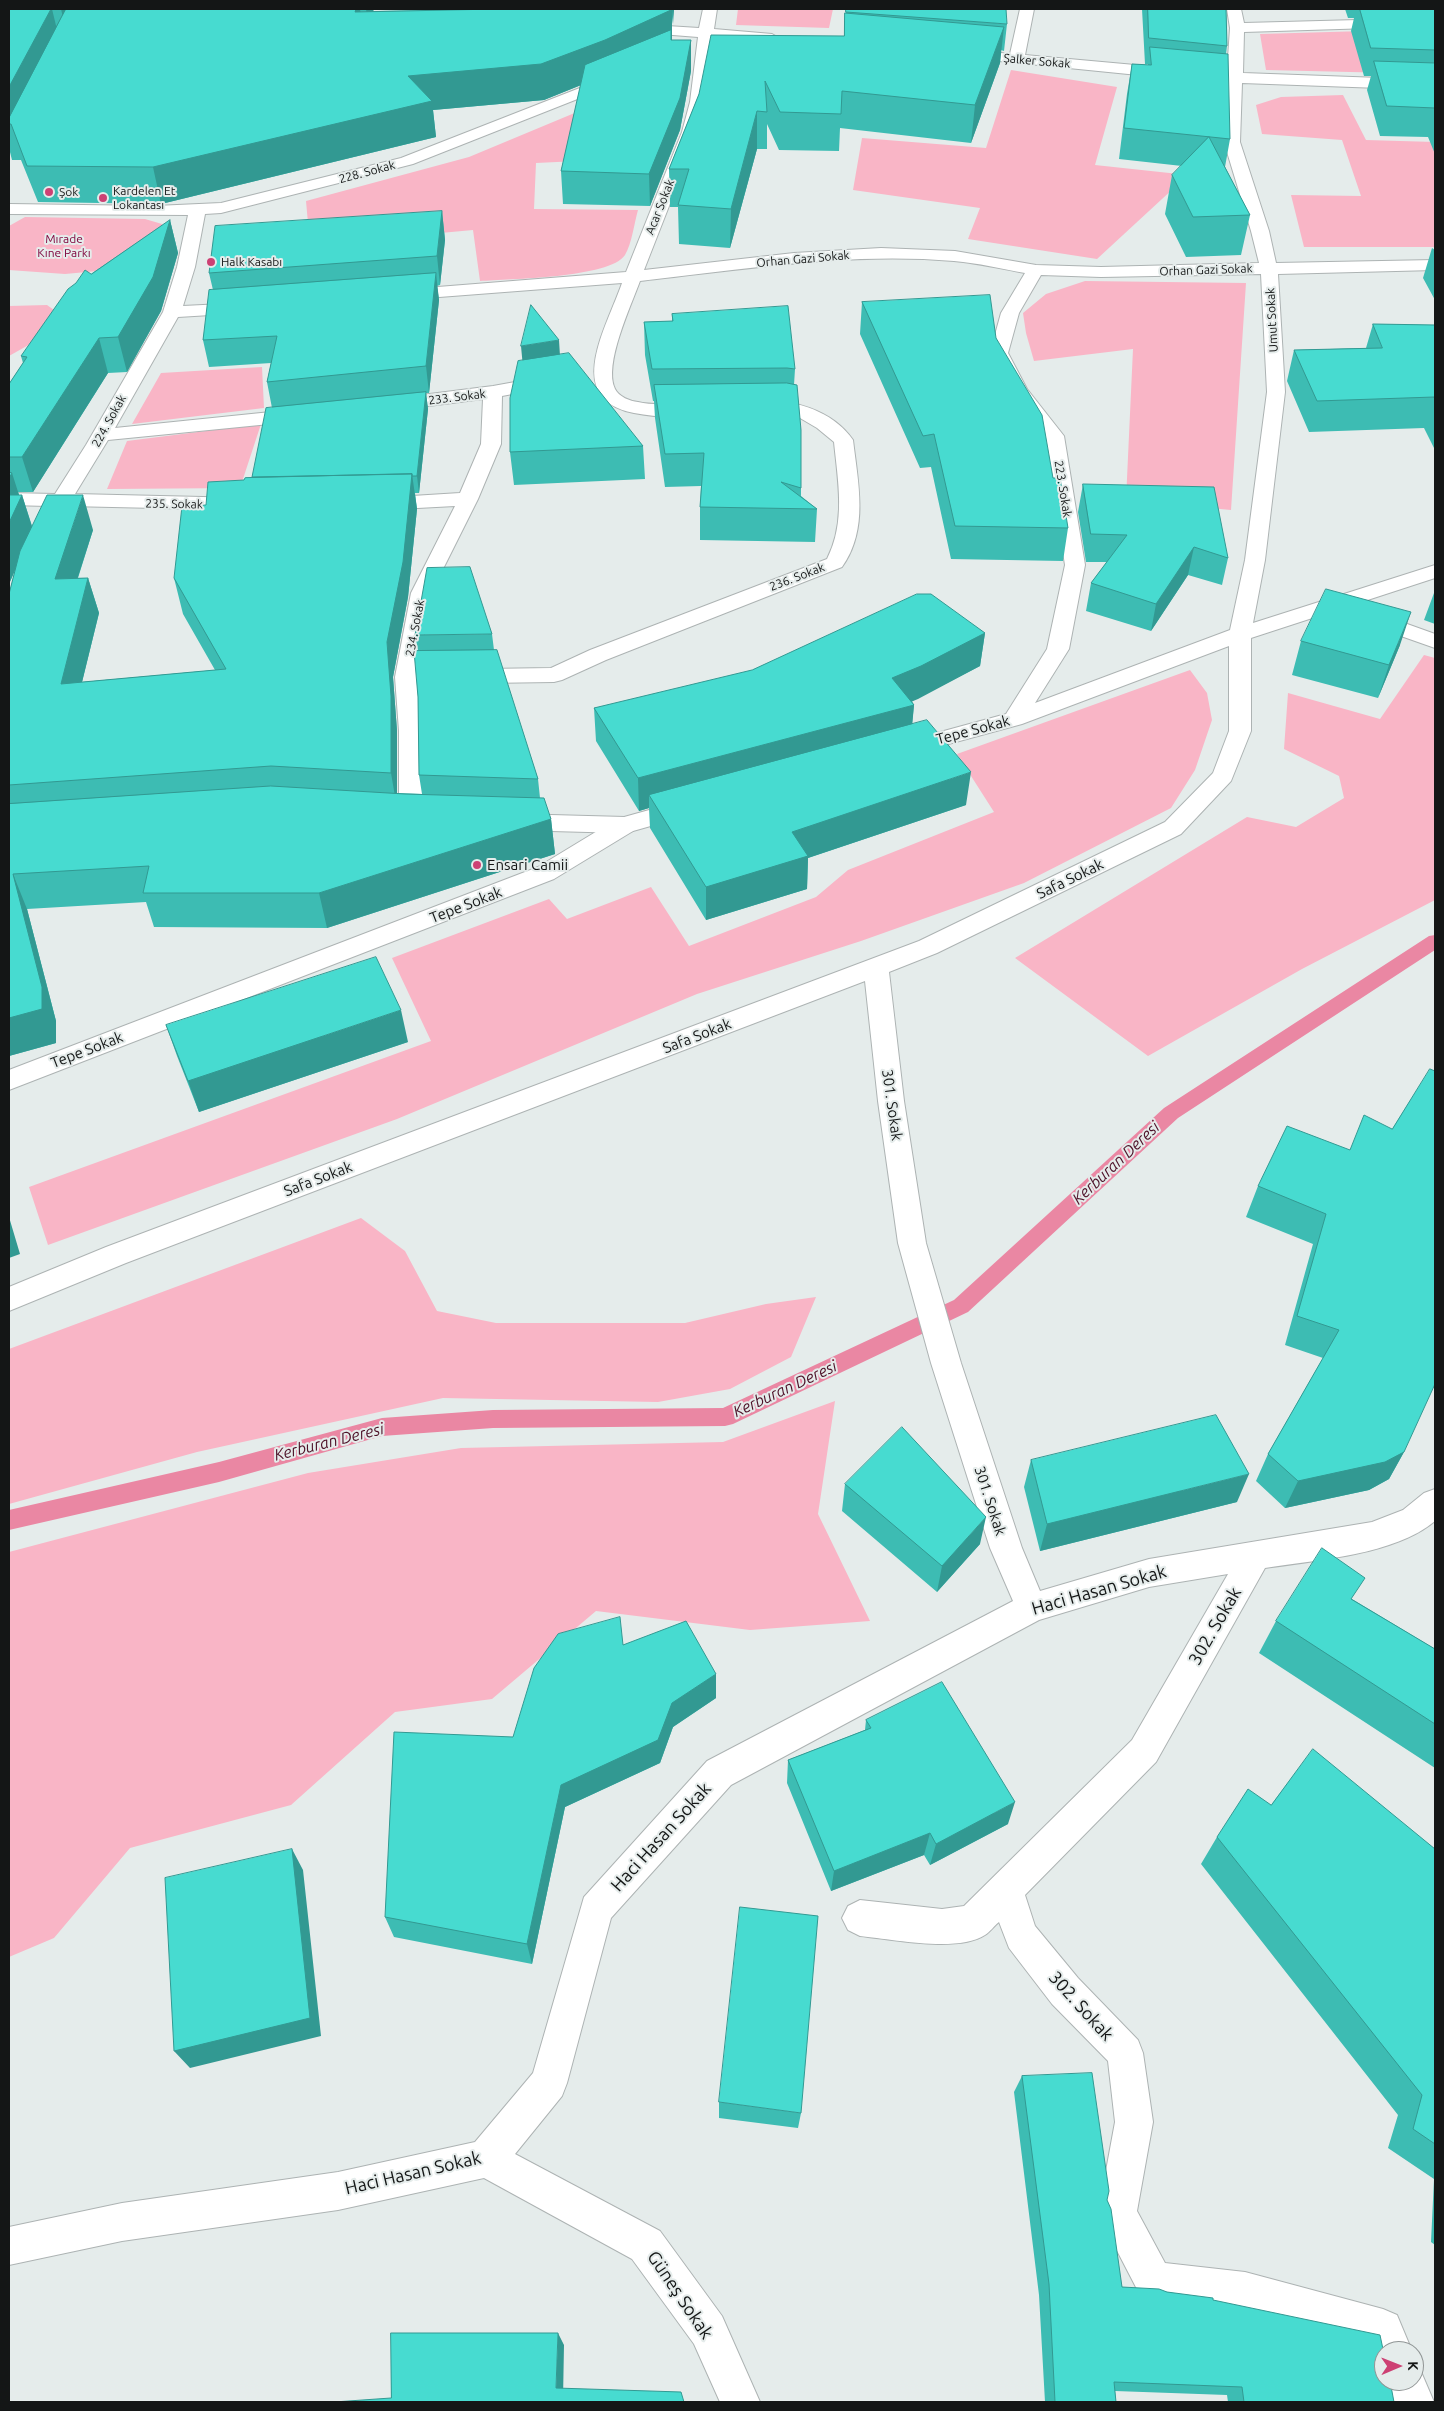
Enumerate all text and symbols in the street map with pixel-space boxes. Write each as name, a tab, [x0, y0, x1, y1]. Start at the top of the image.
street label: Şalker Sokak	[1003, 51, 1071, 71]
street label: 228. Sokak	[337, 158, 397, 186]
street label: Acar Sokak	[642, 177, 678, 237]
place label: Kardelen Et Lokantası	[113, 184, 175, 212]
place label: Şok	[59, 185, 78, 199]
marker: Şok	[43, 186, 55, 198]
marker: Kardelen Et Lokantası	[97, 192, 109, 204]
park label: Mırade Kıne Parkı	[37, 232, 91, 260]
street label: Orhan Gazi Sokak	[756, 248, 850, 270]
place label: Halk Kasabı	[221, 255, 282, 269]
marker: Halk Kasabı	[205, 256, 217, 268]
street label: Orhan Gazi Sokak	[1159, 261, 1253, 279]
street label: Umut Sokak	[1263, 287, 1281, 353]
street label: 233. Sokak	[428, 386, 486, 408]
street label: 224. Sokak	[89, 392, 129, 450]
street label: 223. Sokak	[1051, 459, 1075, 519]
street label: 235. Sokak	[145, 496, 203, 512]
street label: 236. Sokak	[768, 560, 826, 594]
street label: 234. Sokak	[402, 598, 428, 658]
street label: Tepe Sokak	[934, 711, 1012, 749]
street label: Safa Sokak	[1034, 855, 1106, 903]
place label: Ensari Camii	[487, 856, 568, 874]
marker: Ensari Camii	[471, 859, 483, 871]
street label: Tepe Sokak	[427, 883, 505, 927]
street label: Safa Sokak	[660, 1015, 734, 1057]
street label: Tepe Sokak	[48, 1028, 126, 1072]
street label: 301. Sokak	[878, 1068, 906, 1142]
water label: Kerburan Deresi	[1068, 1118, 1164, 1208]
street label: Safa Sokak	[281, 1158, 355, 1200]
water label: Kerburan Deresi	[730, 1357, 840, 1421]
water label: Kerburan Deresi	[272, 1419, 386, 1465]
street label: 301. Sokak	[970, 1464, 1010, 1538]
street label: Haci Hasan Sokak	[1029, 1560, 1169, 1620]
street label: 302. Sokak	[1184, 1583, 1246, 1669]
street label: Haci Hasan Sokak	[606, 1778, 716, 1896]
street label: 302. Sokak	[1044, 1967, 1118, 2045]
street label: Haci Hasan Sokak	[343, 2147, 483, 2199]
street label: Güneş Sokak	[643, 2247, 717, 2343]
north arrow	[1374, 2341, 1424, 2391]
text: K	[1405, 2361, 1421, 2371]

